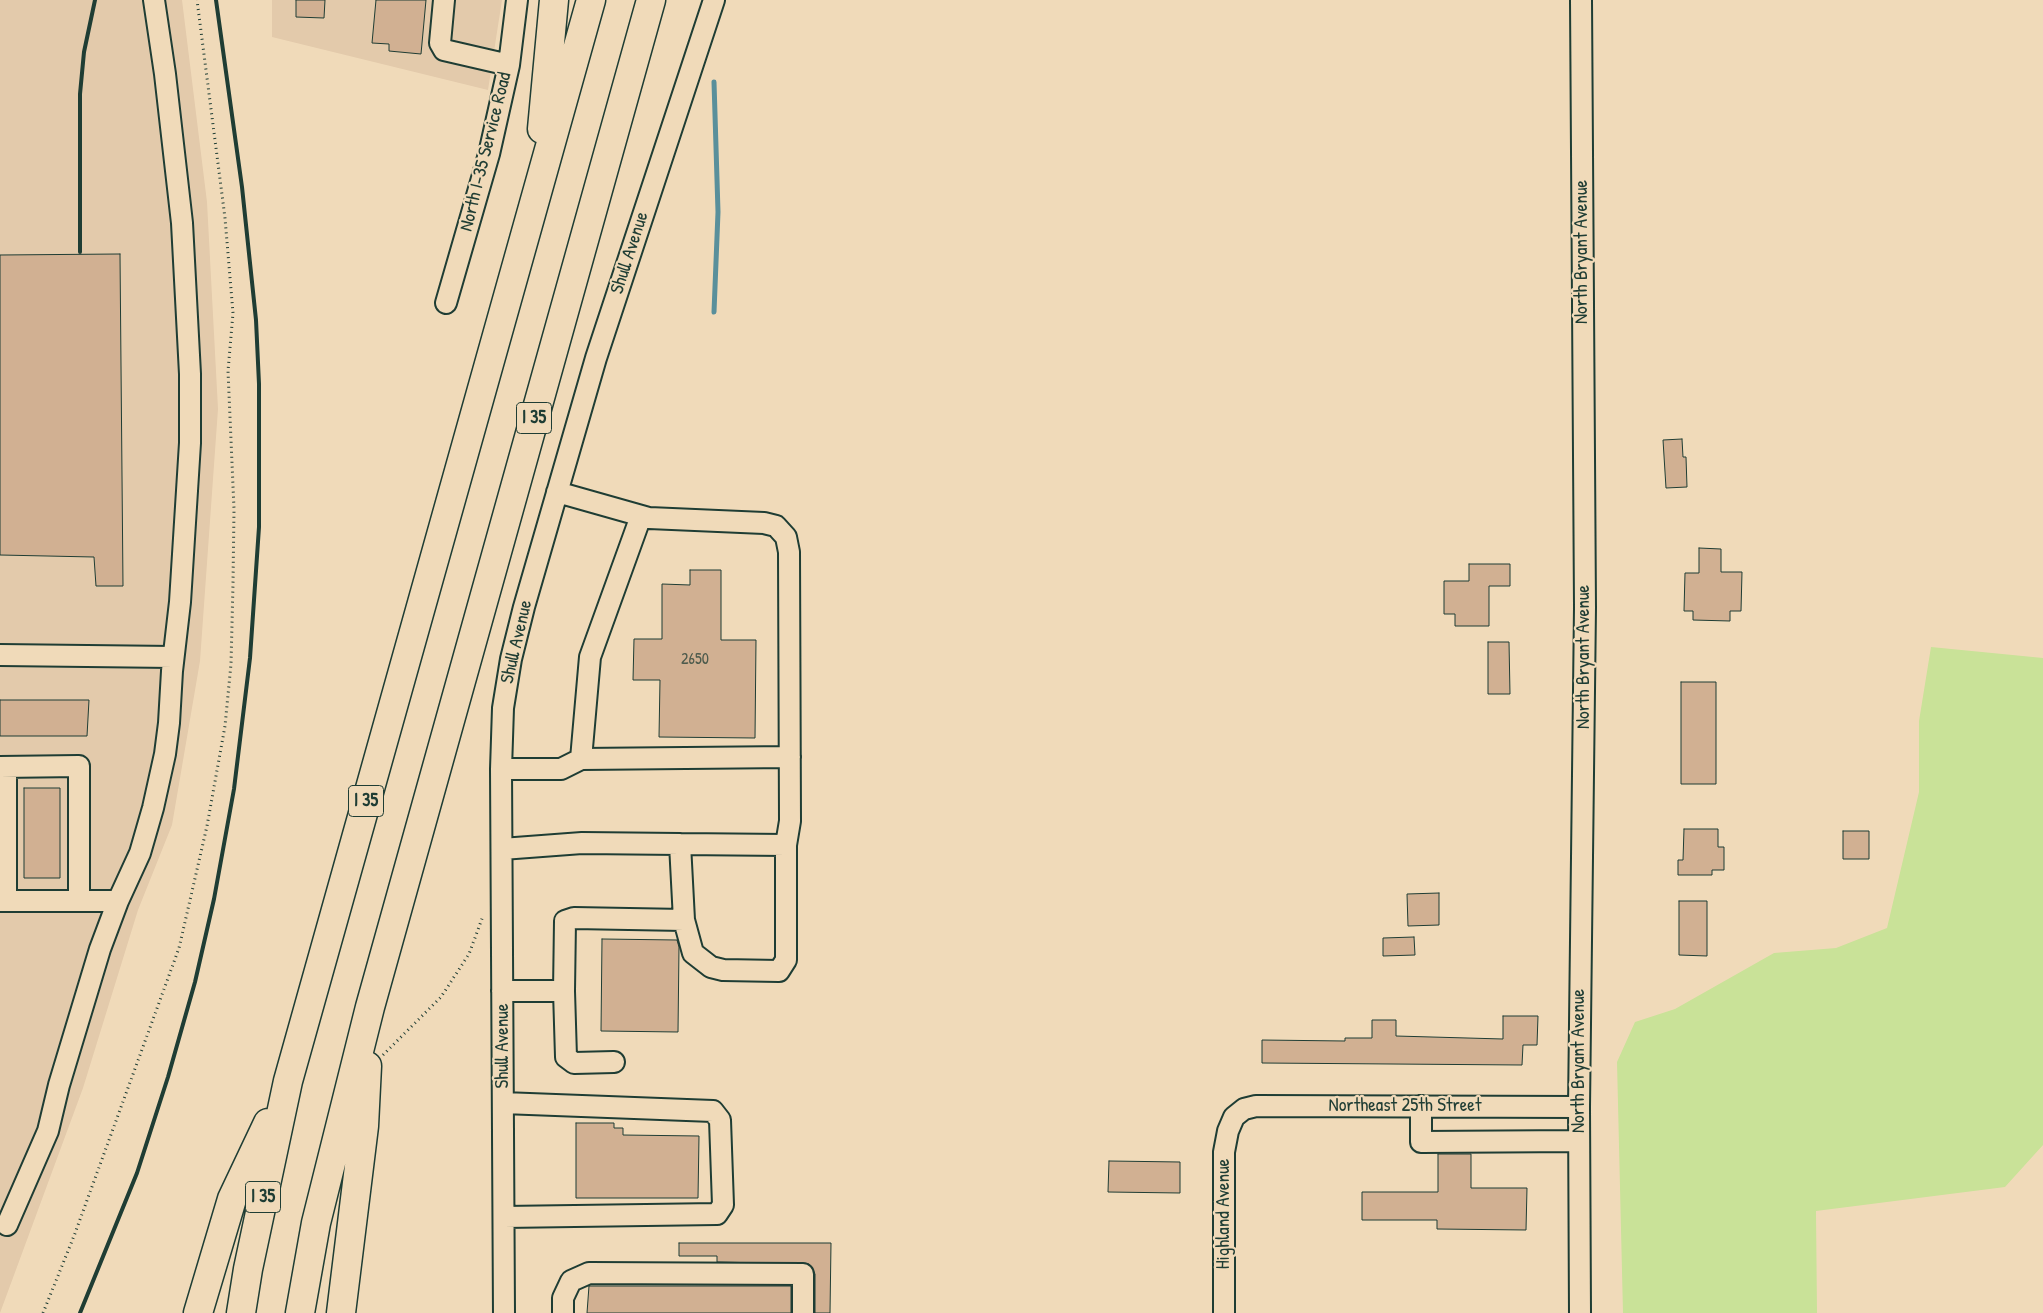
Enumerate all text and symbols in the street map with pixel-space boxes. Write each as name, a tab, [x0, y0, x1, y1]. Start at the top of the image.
street label: North I-35 Service Road	[455, 70, 517, 234]
street label: North Bryant Avenue	[1571, 180, 1593, 324]
street label: Shull Avenue	[606, 209, 654, 297]
road number: I 35	[516, 402, 552, 433]
street label: North Bryant Avenue	[1573, 585, 1595, 729]
street label: Shull Avenue	[496, 598, 538, 686]
house number: 2650	[681, 650, 709, 670]
road number: I 35	[348, 786, 384, 816]
street label: North Bryant Avenue	[1568, 989, 1590, 1133]
street label: Shull Avenue	[492, 1003, 514, 1089]
street label: Northeast 25th Street	[1329, 1095, 1481, 1117]
street label: Highland Avenue	[1213, 1159, 1235, 1269]
road number: I 35	[246, 1182, 280, 1212]

